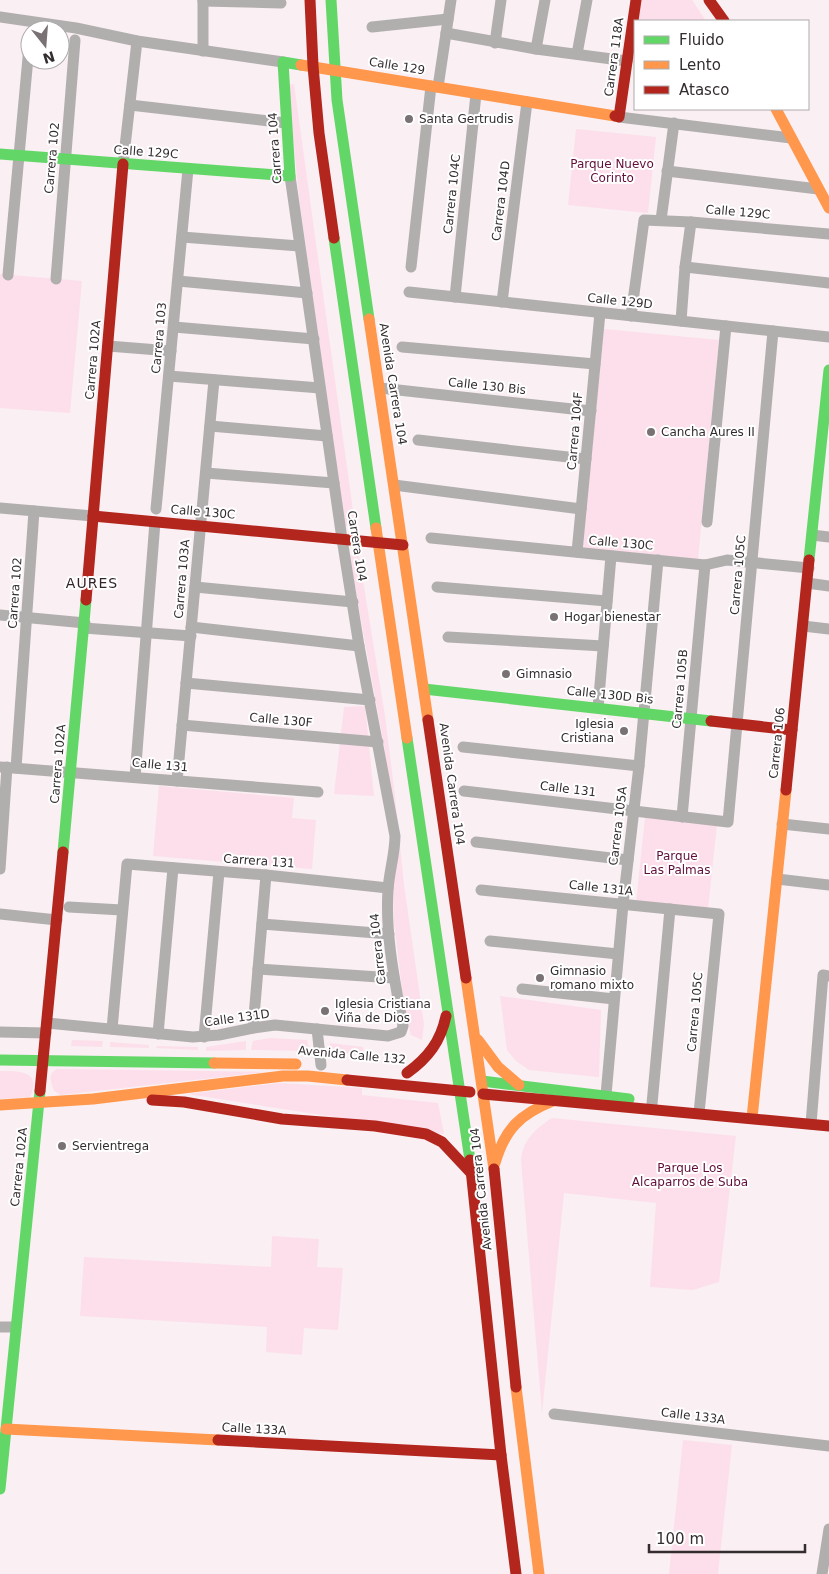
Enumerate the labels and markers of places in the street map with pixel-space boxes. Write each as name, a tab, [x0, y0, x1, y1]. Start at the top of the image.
place label: Santa Gertrudis	[419, 112, 514, 126]
marker: Santa Gertrudis	[403, 113, 415, 125]
place label: Cancha Aures II	[661, 425, 755, 439]
marker: Cancha Aures II	[645, 426, 657, 438]
place label: Hogar bienestar	[564, 610, 661, 624]
marker: Hogar bienestar	[548, 611, 560, 623]
place label: Gimnasio	[516, 667, 572, 681]
marker: Gimnasio	[500, 668, 512, 680]
place label: Iglesia Cristiana	[561, 717, 614, 745]
marker: Iglesia Cristiana	[618, 725, 630, 737]
place label: Gimnasio romano mixto	[550, 964, 634, 992]
marker: Gimnasio romano mixto	[534, 972, 546, 984]
place label: Iglesia Cristiana Viña de Dios	[335, 997, 431, 1025]
marker: Iglesia Cristiana Viña de Dios	[319, 1005, 331, 1017]
place label: Servientrega	[72, 1139, 149, 1153]
marker: Servientrega	[56, 1140, 68, 1152]

